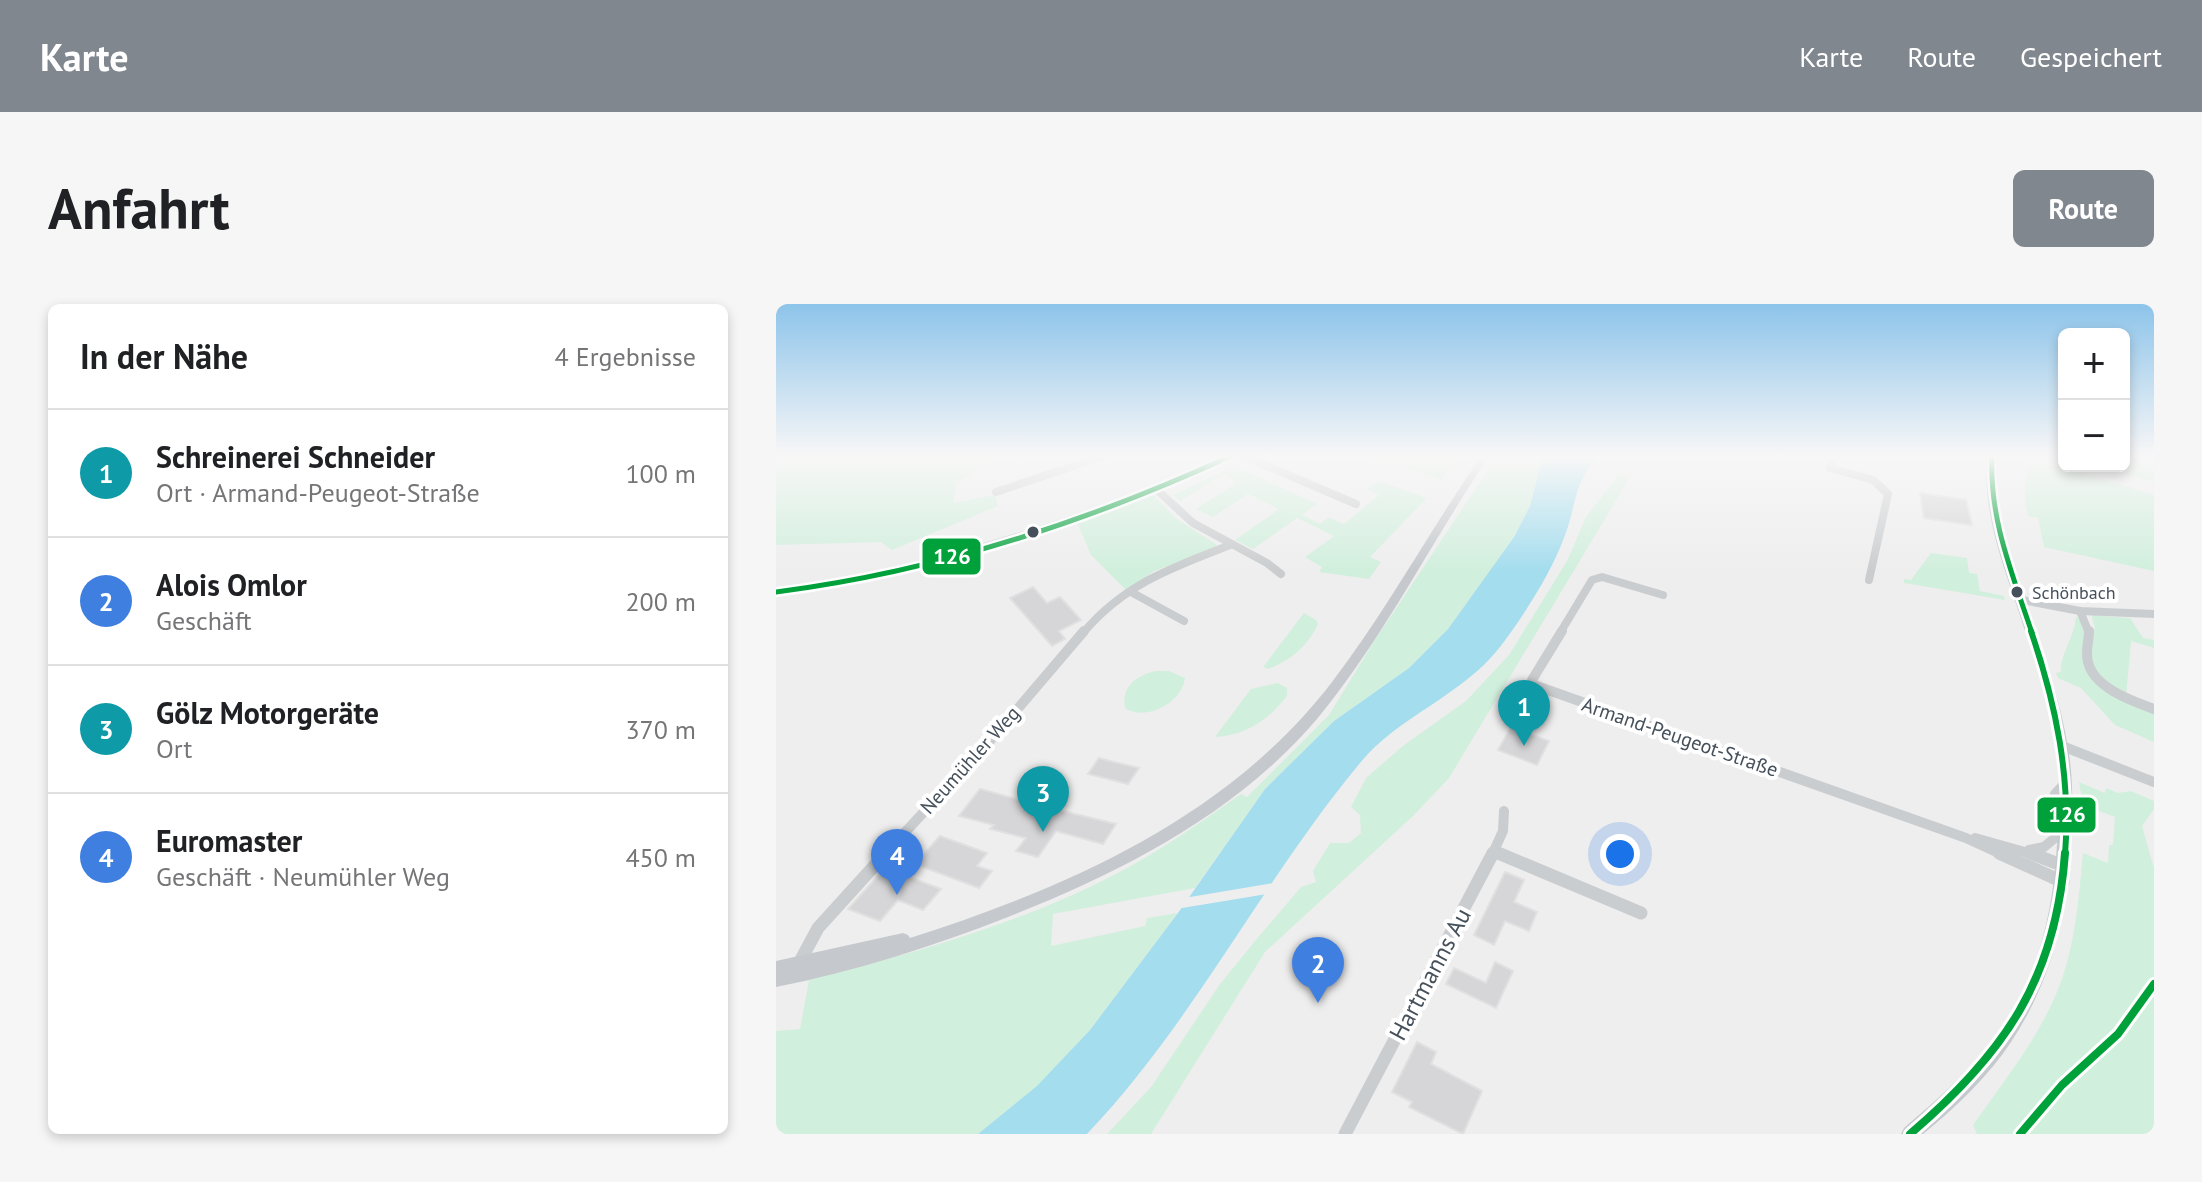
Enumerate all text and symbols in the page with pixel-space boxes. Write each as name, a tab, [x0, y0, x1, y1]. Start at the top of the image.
text: Karte	[40, 32, 129, 81]
text: Karte	[1799, 38, 1863, 75]
text: Route	[1907, 38, 1976, 75]
text: Gespeichert	[2020, 38, 2162, 75]
button: Route	[2013, 170, 2154, 247]
text: Anfahrt	[48, 172, 230, 244]
map controls	[2058, 328, 2130, 472]
button: +	[2058, 328, 2130, 400]
text: In der Nähe	[80, 334, 248, 378]
text: 4 Ergebnisse	[555, 340, 696, 373]
button: −	[2058, 400, 2130, 472]
text: Schreinerei Schneider	[156, 437, 435, 476]
text: 1	[99, 457, 113, 490]
text: 100 m	[625, 457, 696, 490]
text: Ort · Armand-Peugeot-Straße	[156, 476, 480, 509]
unlabelled marker	[1025, 524, 1041, 540]
line badge: 126	[921, 537, 982, 576]
text: 126	[933, 542, 971, 570]
text: Alois Omlor	[156, 565, 307, 604]
place label: Schönbach	[2032, 581, 2116, 604]
marker: Schönbach	[2009, 584, 2025, 600]
text: 2	[99, 585, 113, 618]
text: 200 m	[625, 585, 696, 618]
text: Geschäft	[156, 604, 252, 637]
pin: 1	[1498, 680, 1550, 746]
street label: Armand-Peugeot-Straße	[1578, 691, 1782, 783]
text: Gölz Motorgeräte	[156, 693, 379, 732]
street label: Neumühler Weg	[915, 701, 1025, 819]
text: 3	[99, 713, 113, 746]
text: 370 m	[625, 713, 696, 746]
text: Ort	[156, 732, 192, 765]
pin: 3	[1017, 766, 1069, 832]
line badge: 126	[2036, 796, 2097, 834]
text: 126	[2048, 800, 2086, 828]
text: Euromaster	[156, 821, 302, 860]
pin: 4	[871, 829, 923, 895]
your location	[1600, 834, 1640, 874]
text: 4	[99, 841, 113, 874]
text: 450 m	[625, 841, 696, 874]
text: Geschäft · Neumühler Weg	[156, 860, 450, 893]
street label: Hartmanns Au	[1382, 903, 1478, 1045]
pin: 2	[1292, 937, 1344, 1003]

